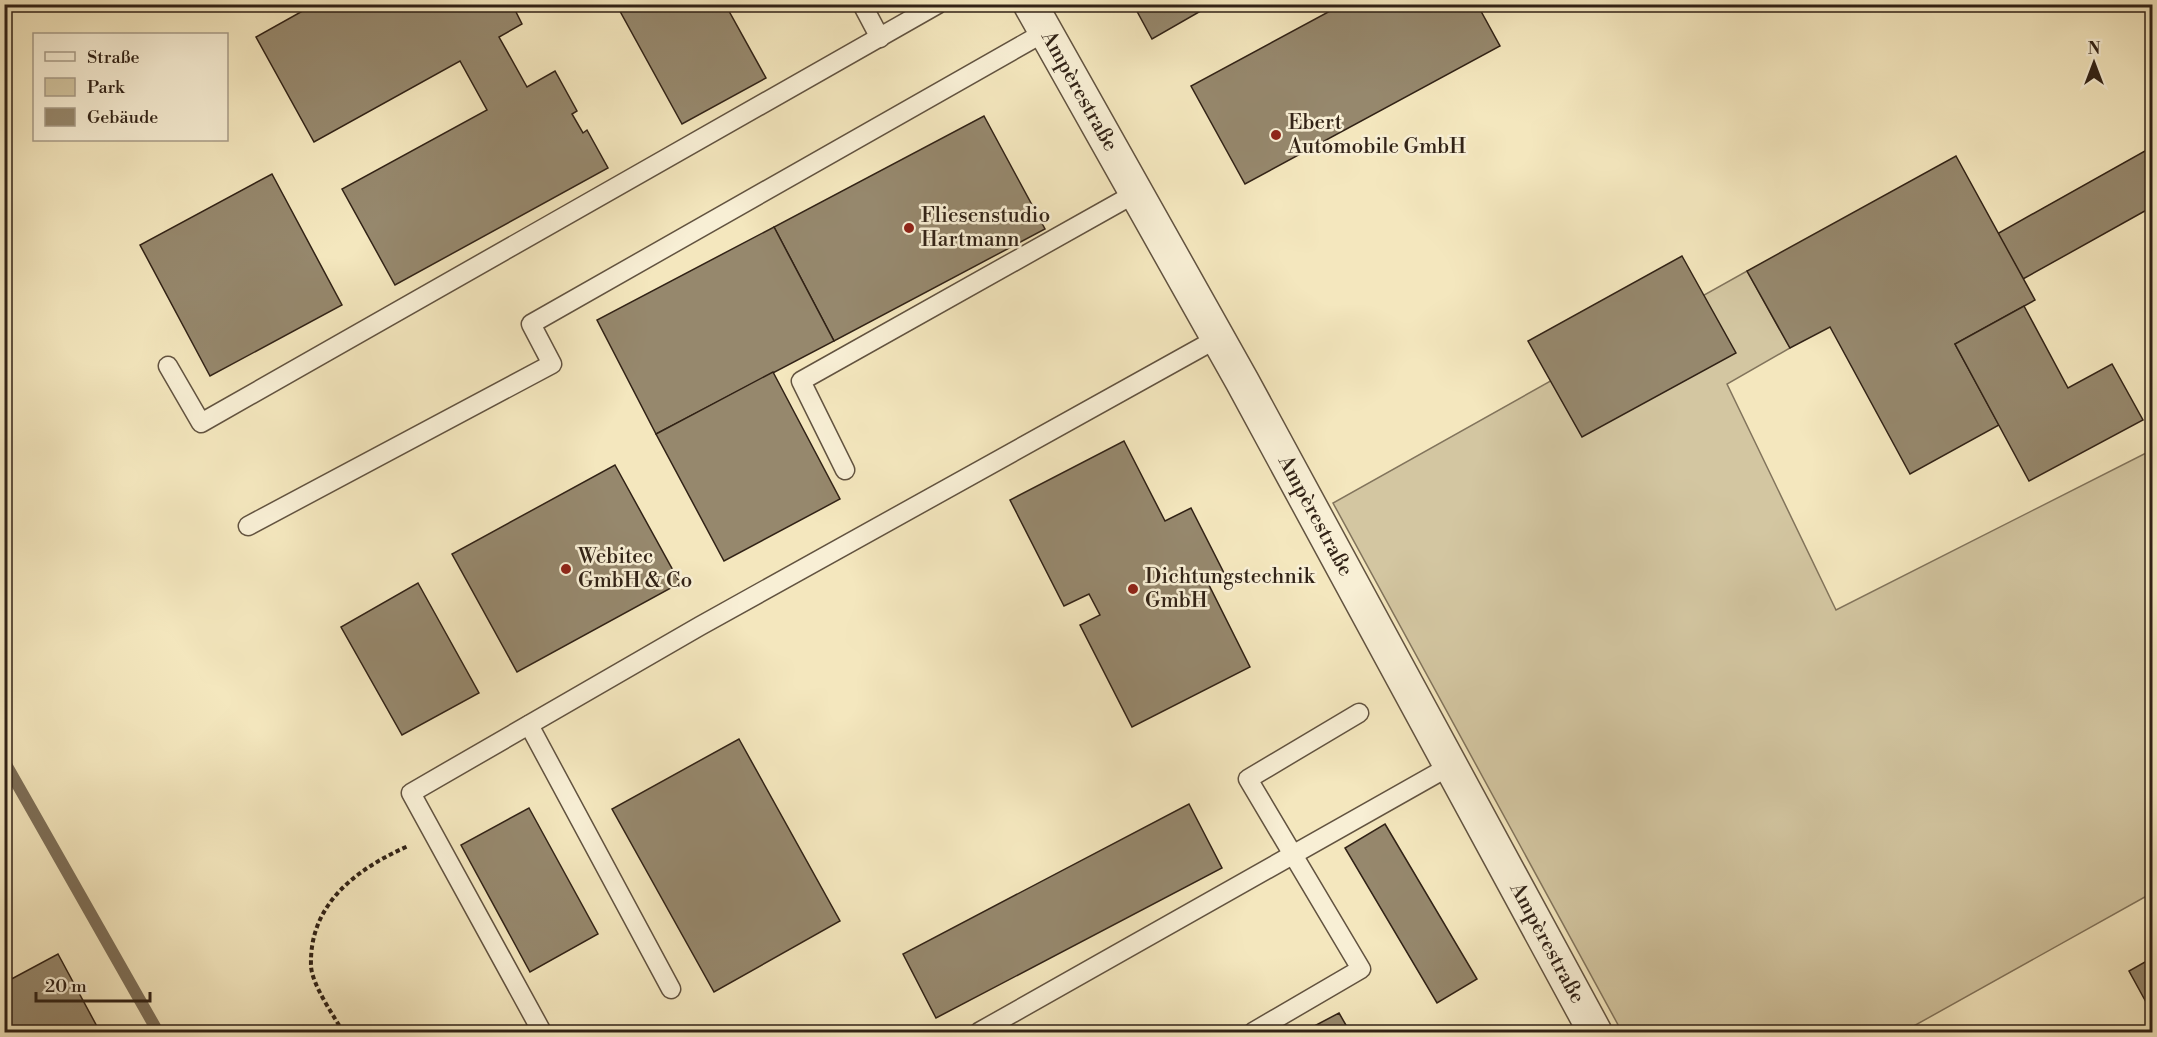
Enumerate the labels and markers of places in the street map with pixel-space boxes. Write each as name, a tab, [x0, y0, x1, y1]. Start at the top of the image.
place label: Ebert Automobile GmbH	[1287, 110, 1466, 160]
marker: Ebert Automobile GmbH	[1269, 128, 1283, 142]
place label: Fliesenstudio Hartmann	[921, 203, 1050, 253]
marker: Fliesenstudio Hartmann	[902, 221, 916, 235]
place label: Webitec GmbH & Co	[577, 544, 692, 594]
marker: Webitec GmbH & Co	[559, 562, 573, 576]
place label: Dichtungstechnik GmbH	[1145, 564, 1316, 614]
marker: Dichtungstechnik GmbH	[1126, 582, 1140, 596]

